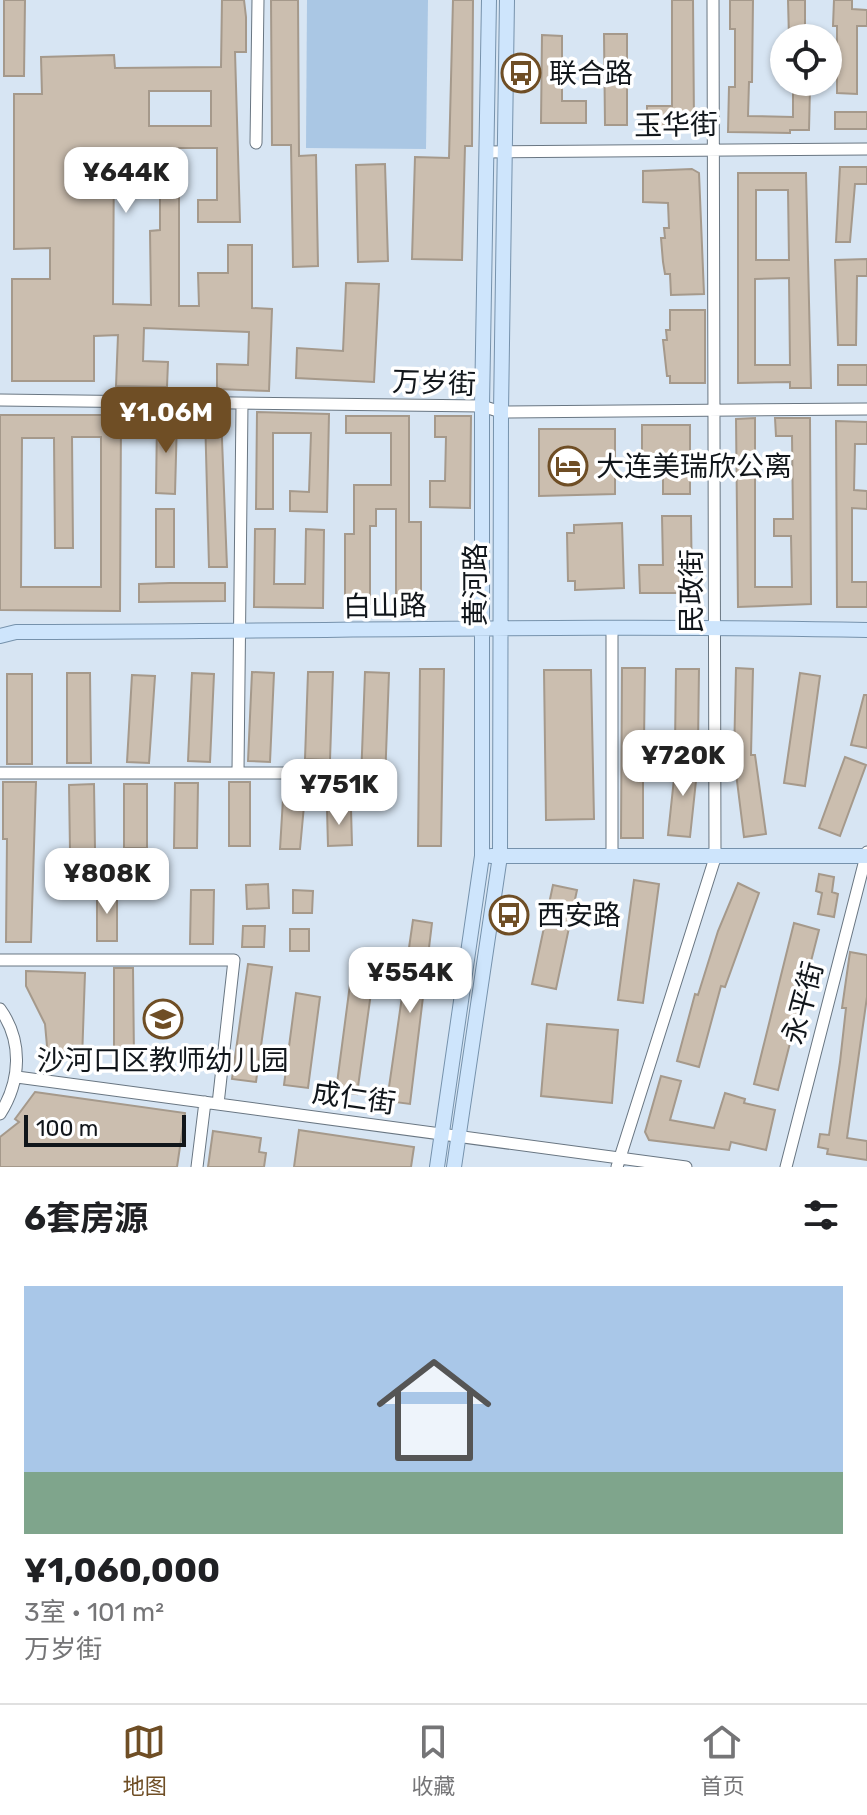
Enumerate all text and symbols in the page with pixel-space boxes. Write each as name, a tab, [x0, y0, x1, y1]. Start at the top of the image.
map controls	[770, 24, 842, 96]
button: locate	[770, 24, 842, 96]
bus stop icon: 联合路	[500, 52, 542, 94]
place label: 联合路	[549, 57, 633, 90]
street label: 玉华街	[634, 108, 718, 142]
pin: ¥644K	[70, 147, 182, 215]
text: ¥644K	[82, 157, 170, 188]
street label: 万岁街	[391, 365, 477, 401]
pin: ¥1.06M	[101, 387, 231, 455]
text: ¥1.06M	[119, 397, 213, 428]
hotel icon: 大连美瑞欣公离	[547, 445, 589, 487]
place label: 大连美瑞欣公离	[596, 450, 792, 483]
street label: 黄河路	[459, 543, 492, 627]
street label: 民政街	[675, 549, 708, 633]
street label: 白山路	[343, 589, 427, 623]
pin: ¥720K	[627, 730, 739, 798]
text: ¥720K	[641, 740, 725, 771]
pin: ¥751K	[283, 759, 395, 827]
text: ¥751K	[299, 769, 379, 800]
pin: ¥808K	[51, 848, 163, 916]
text: ¥808K	[63, 858, 151, 889]
bus stop icon: 西安路	[488, 894, 530, 936]
place label: 西安路	[537, 899, 621, 932]
pin: ¥554K	[354, 947, 466, 1015]
text: ¥554K	[367, 957, 453, 988]
street label: 永平街	[776, 958, 830, 1048]
school or university icon: 沙河口区教师幼儿园	[142, 998, 184, 1040]
place label: 沙河口区教师幼儿园	[37, 1044, 289, 1077]
street label: 成仁街	[310, 1076, 398, 1120]
scale bar	[24, 1111, 186, 1147]
text: 100 m	[36, 1115, 98, 1142]
icon: filters	[799, 1193, 843, 1237]
text: 6套房源	[24, 1198, 148, 1239]
icon: home	[362, 1338, 506, 1482]
text: ¥1,060,000	[24, 1550, 220, 1591]
text: 3室 · 101 m²	[24, 1597, 164, 1628]
text: 万岁街	[24, 1634, 102, 1665]
tab: 地图	[122, 1720, 167, 1800]
tab: 收藏	[411, 1720, 456, 1800]
tab: 首页	[700, 1720, 745, 1800]

